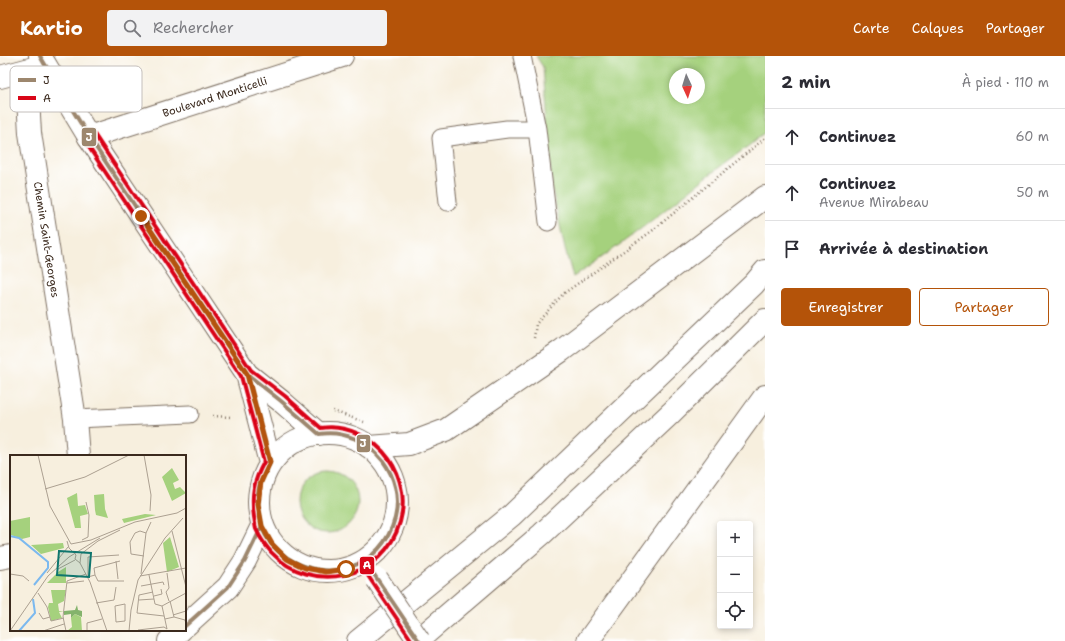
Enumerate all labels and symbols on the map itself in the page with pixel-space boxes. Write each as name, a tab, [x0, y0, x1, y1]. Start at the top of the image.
legend	[10, 66, 142, 112]
north arrow	[669, 68, 705, 104]
text: J	[43, 73, 50, 88]
street label: Boulevard Monticelli	[161, 73, 269, 121]
text: A	[43, 91, 51, 106]
line badge: J	[81, 127, 97, 147]
text: J	[86, 130, 93, 145]
street label: Chemin Saint-Georges	[30, 181, 63, 299]
route end	[132, 207, 150, 225]
line badge: J	[356, 434, 371, 453]
text: J	[360, 436, 367, 451]
inset map	[10, 455, 186, 631]
line badge: A	[359, 556, 375, 575]
text: A	[363, 558, 372, 573]
route start	[337, 560, 355, 578]

